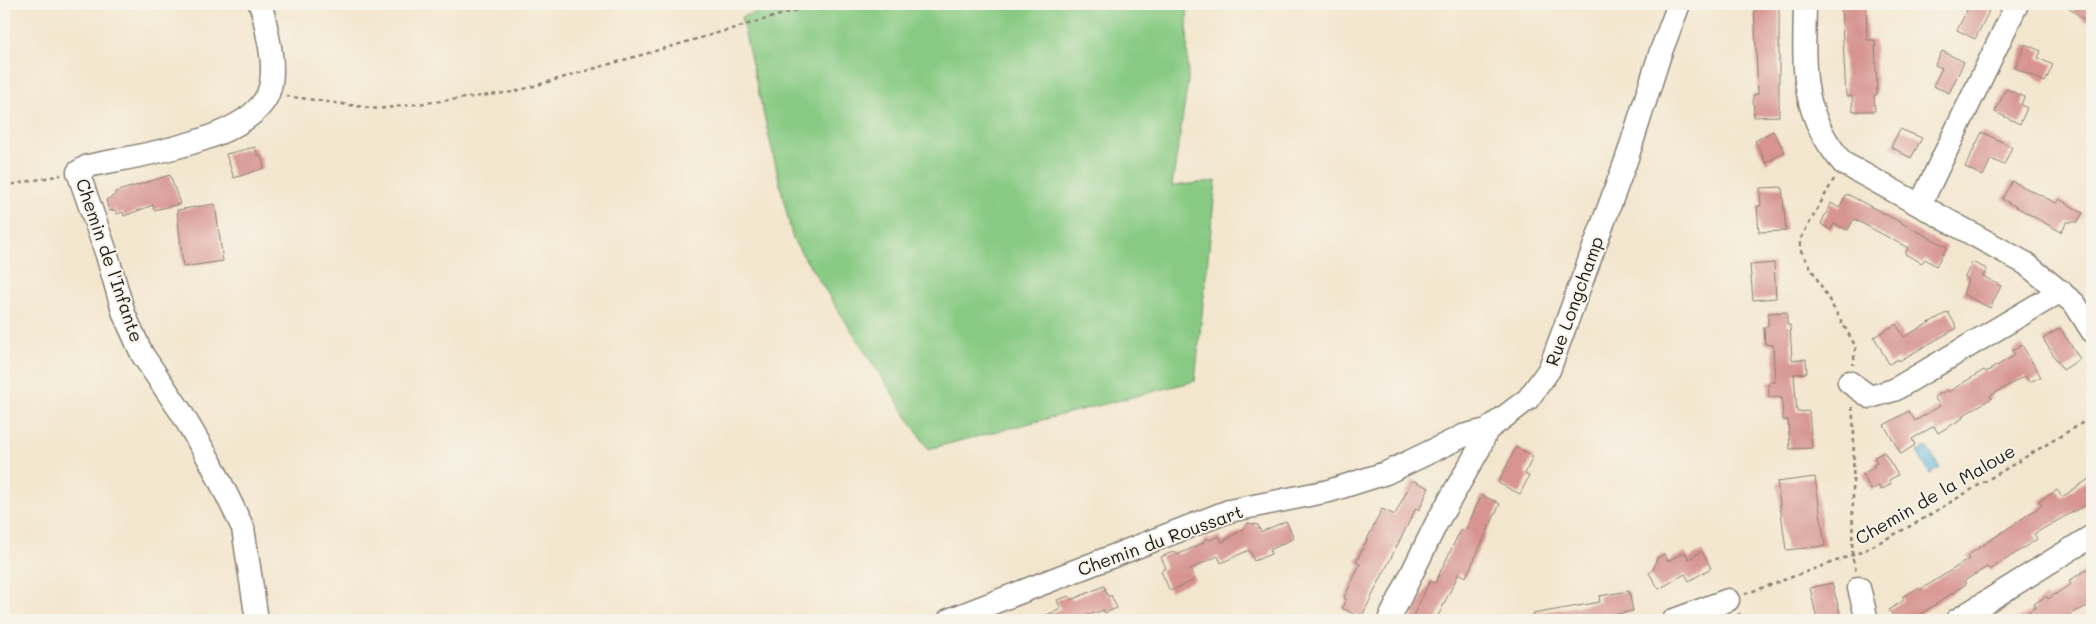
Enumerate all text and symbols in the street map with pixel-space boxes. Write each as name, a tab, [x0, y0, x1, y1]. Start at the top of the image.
street label: Chemin de l'Infante	[71, 175, 149, 345]
street label: Rue Longchamp	[1539, 233, 1609, 369]
street label: Chemin de la Maloue	[1851, 438, 2019, 550]
street label: Chemin du Roussart	[1074, 499, 1246, 581]

